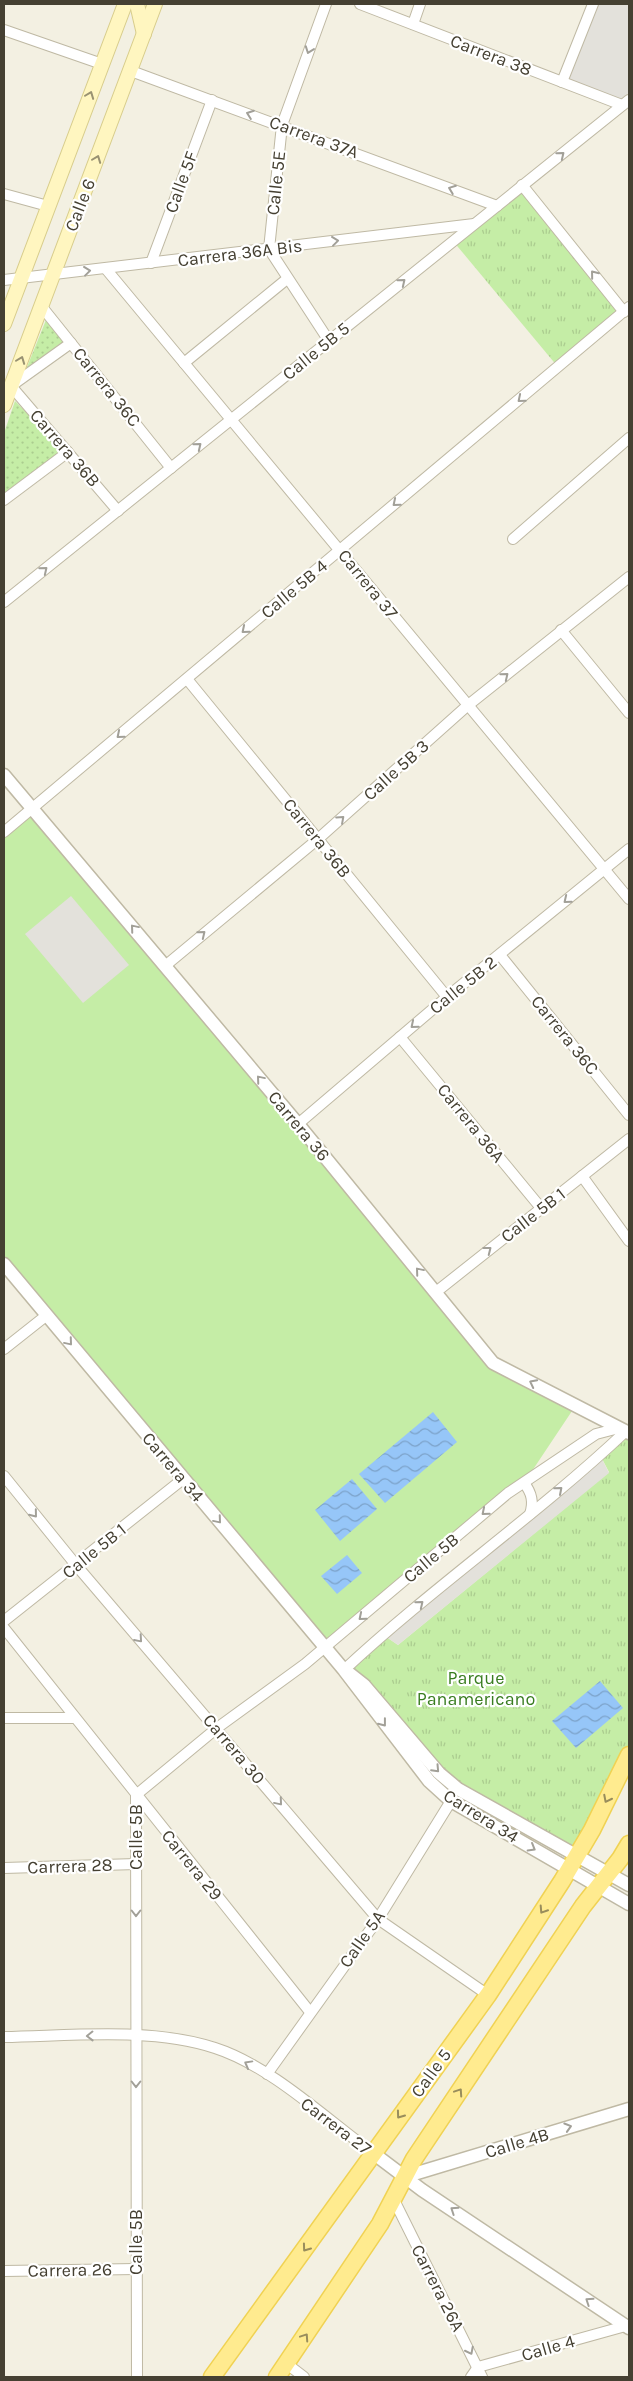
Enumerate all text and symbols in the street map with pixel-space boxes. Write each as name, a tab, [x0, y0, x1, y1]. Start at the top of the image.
street label: Carrera 38	[447, 29, 535, 81]
one-way arrow	[305, 45, 315, 53]
one-way arrow	[84, 91, 94, 100]
one-way arrow	[246, 110, 255, 120]
street label: Carrera 37A	[266, 111, 362, 163]
street label: Calle 5F	[160, 148, 202, 216]
street label: Calle 5E	[262, 150, 290, 216]
one-way arrow	[555, 152, 564, 161]
one-way arrow	[92, 155, 102, 163]
street label: Calle 6	[60, 175, 100, 235]
one-way arrow	[448, 185, 456, 195]
street label: Carrera 36A Bis	[176, 234, 304, 272]
one-way arrow	[331, 236, 339, 247]
one-way arrow	[83, 266, 91, 277]
one-way arrow	[591, 271, 599, 280]
one-way arrow	[396, 280, 405, 288]
street label: Calle 5B 5	[278, 317, 354, 385]
street label: Carrera 36C	[68, 343, 146, 431]
one-way arrow	[15, 356, 25, 365]
one-way arrow	[517, 393, 526, 402]
street label: Carrera 36B	[25, 405, 105, 491]
one-way arrow	[192, 444, 201, 452]
one-way arrow	[393, 498, 402, 507]
street label: Carrera 37	[333, 545, 403, 624]
street label: Calle 5B 4	[256, 555, 332, 623]
one-way arrow	[38, 568, 47, 576]
one-way arrow	[242, 625, 251, 633]
one-way arrow	[499, 672, 508, 681]
one-way arrow	[117, 729, 126, 738]
street label: Calle 5B 3	[359, 735, 433, 805]
street label: Carrera 36B	[278, 794, 356, 882]
one-way arrow	[335, 816, 344, 825]
one-way arrow	[563, 894, 572, 903]
one-way arrow	[130, 925, 139, 934]
one-way arrow	[197, 931, 206, 940]
street label: Calle 5B 2	[425, 951, 501, 1019]
street label: Carrera 36C	[526, 991, 604, 1079]
one-way arrow	[411, 1020, 420, 1028]
one-way arrow	[256, 1075, 265, 1084]
street label: Carrera 36A	[433, 1079, 509, 1167]
street label: Carrera 36	[263, 1086, 335, 1166]
street label: Calle 5B 1	[496, 1183, 570, 1247]
one-way arrow	[482, 1248, 491, 1256]
one-way arrow	[417, 1268, 425, 1277]
one-way arrow	[63, 1336, 72, 1345]
one-way arrow	[529, 1379, 538, 1389]
street label: Carrera 34	[137, 1428, 209, 1506]
one-way arrow	[553, 1487, 562, 1495]
one-way arrow	[482, 1506, 491, 1515]
one-way arrow	[29, 1508, 37, 1517]
one-way arrow	[212, 1514, 220, 1523]
street label: Calle 5B 1	[57, 1518, 131, 1584]
street label: Calle 5B	[399, 1528, 463, 1588]
one-way arrow	[414, 1601, 423, 1609]
one-way arrow	[358, 1612, 367, 1621]
one-way arrow	[133, 1633, 142, 1642]
park label: Parque Panamericano	[417, 1667, 535, 1710]
street label: Carrera 30	[198, 1709, 270, 1789]
one-way arrow	[378, 1717, 386, 1726]
one-way arrow	[431, 1763, 440, 1772]
street label: Carrera 34	[439, 1784, 523, 1848]
one-way arrow	[604, 1793, 614, 1802]
one-way arrow	[273, 1796, 282, 1805]
street label: Calle 5B	[125, 1804, 147, 1870]
street label: Carrera 29	[157, 1825, 227, 1905]
one-way arrow	[527, 1842, 536, 1852]
street label: Carrera 28	[27, 1854, 113, 1878]
one-way arrow	[540, 1905, 549, 1914]
street label: Calle 5A	[334, 1906, 390, 1972]
one-way arrow	[131, 1910, 141, 1917]
one-way arrow	[86, 2031, 94, 2041]
street label: Calle 5	[406, 2044, 456, 2102]
one-way arrow	[245, 2060, 254, 2070]
one-way arrow	[131, 2080, 141, 2088]
one-way arrow	[453, 2088, 462, 2097]
street label: Carrera 27	[296, 2092, 376, 2160]
one-way arrow	[397, 2109, 406, 2119]
street label: Calle 4B	[482, 2123, 552, 2163]
one-way arrow	[564, 2123, 572, 2133]
one-way arrow	[450, 2207, 459, 2217]
street label: Calle 5B	[125, 2209, 147, 2275]
street label: Carrera 26A	[407, 2241, 469, 2335]
one-way arrow	[302, 2242, 312, 2251]
street label: Carrera 26	[27, 2258, 113, 2282]
one-way arrow	[585, 2298, 594, 2307]
street label: Calle 4	[519, 2330, 577, 2366]
one-way arrow	[299, 2333, 308, 2343]
one-way arrow	[463, 2346, 474, 2355]

